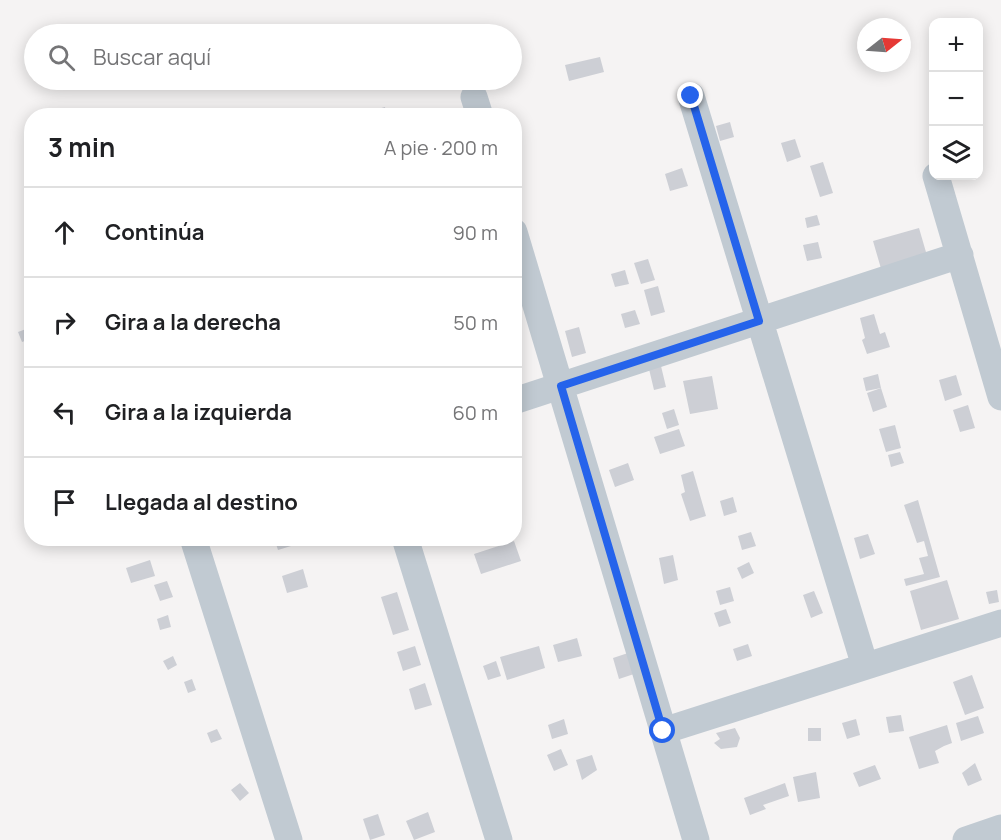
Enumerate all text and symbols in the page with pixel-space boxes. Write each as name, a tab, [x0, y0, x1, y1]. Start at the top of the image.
north arrow	[857, 18, 911, 72]
map controls	[929, 18, 983, 180]
button: +	[929, 18, 983, 72]
search box	[24, 24, 522, 90]
icon: search	[45, 41, 78, 74]
text: Buscar aquí	[93, 42, 211, 72]
button: −	[929, 72, 983, 126]
route end	[677, 82, 703, 108]
button: layers	[929, 126, 983, 180]
text: 3 min	[48, 129, 115, 165]
text: A pie · 200 m	[384, 134, 498, 161]
icon: ahead	[48, 216, 81, 249]
text: Continúa	[105, 217, 205, 247]
text: 90 m	[452, 219, 498, 246]
icon: right	[48, 306, 81, 339]
text: Gira a la derecha	[105, 307, 281, 337]
text: 50 m	[453, 309, 498, 336]
icon: left	[48, 396, 81, 429]
text: Gira a la izquierda	[105, 397, 292, 427]
text: 60 m	[452, 399, 498, 426]
icon: arrive	[48, 486, 81, 519]
text: Llegada al destino	[105, 487, 298, 517]
route start	[649, 717, 675, 743]

